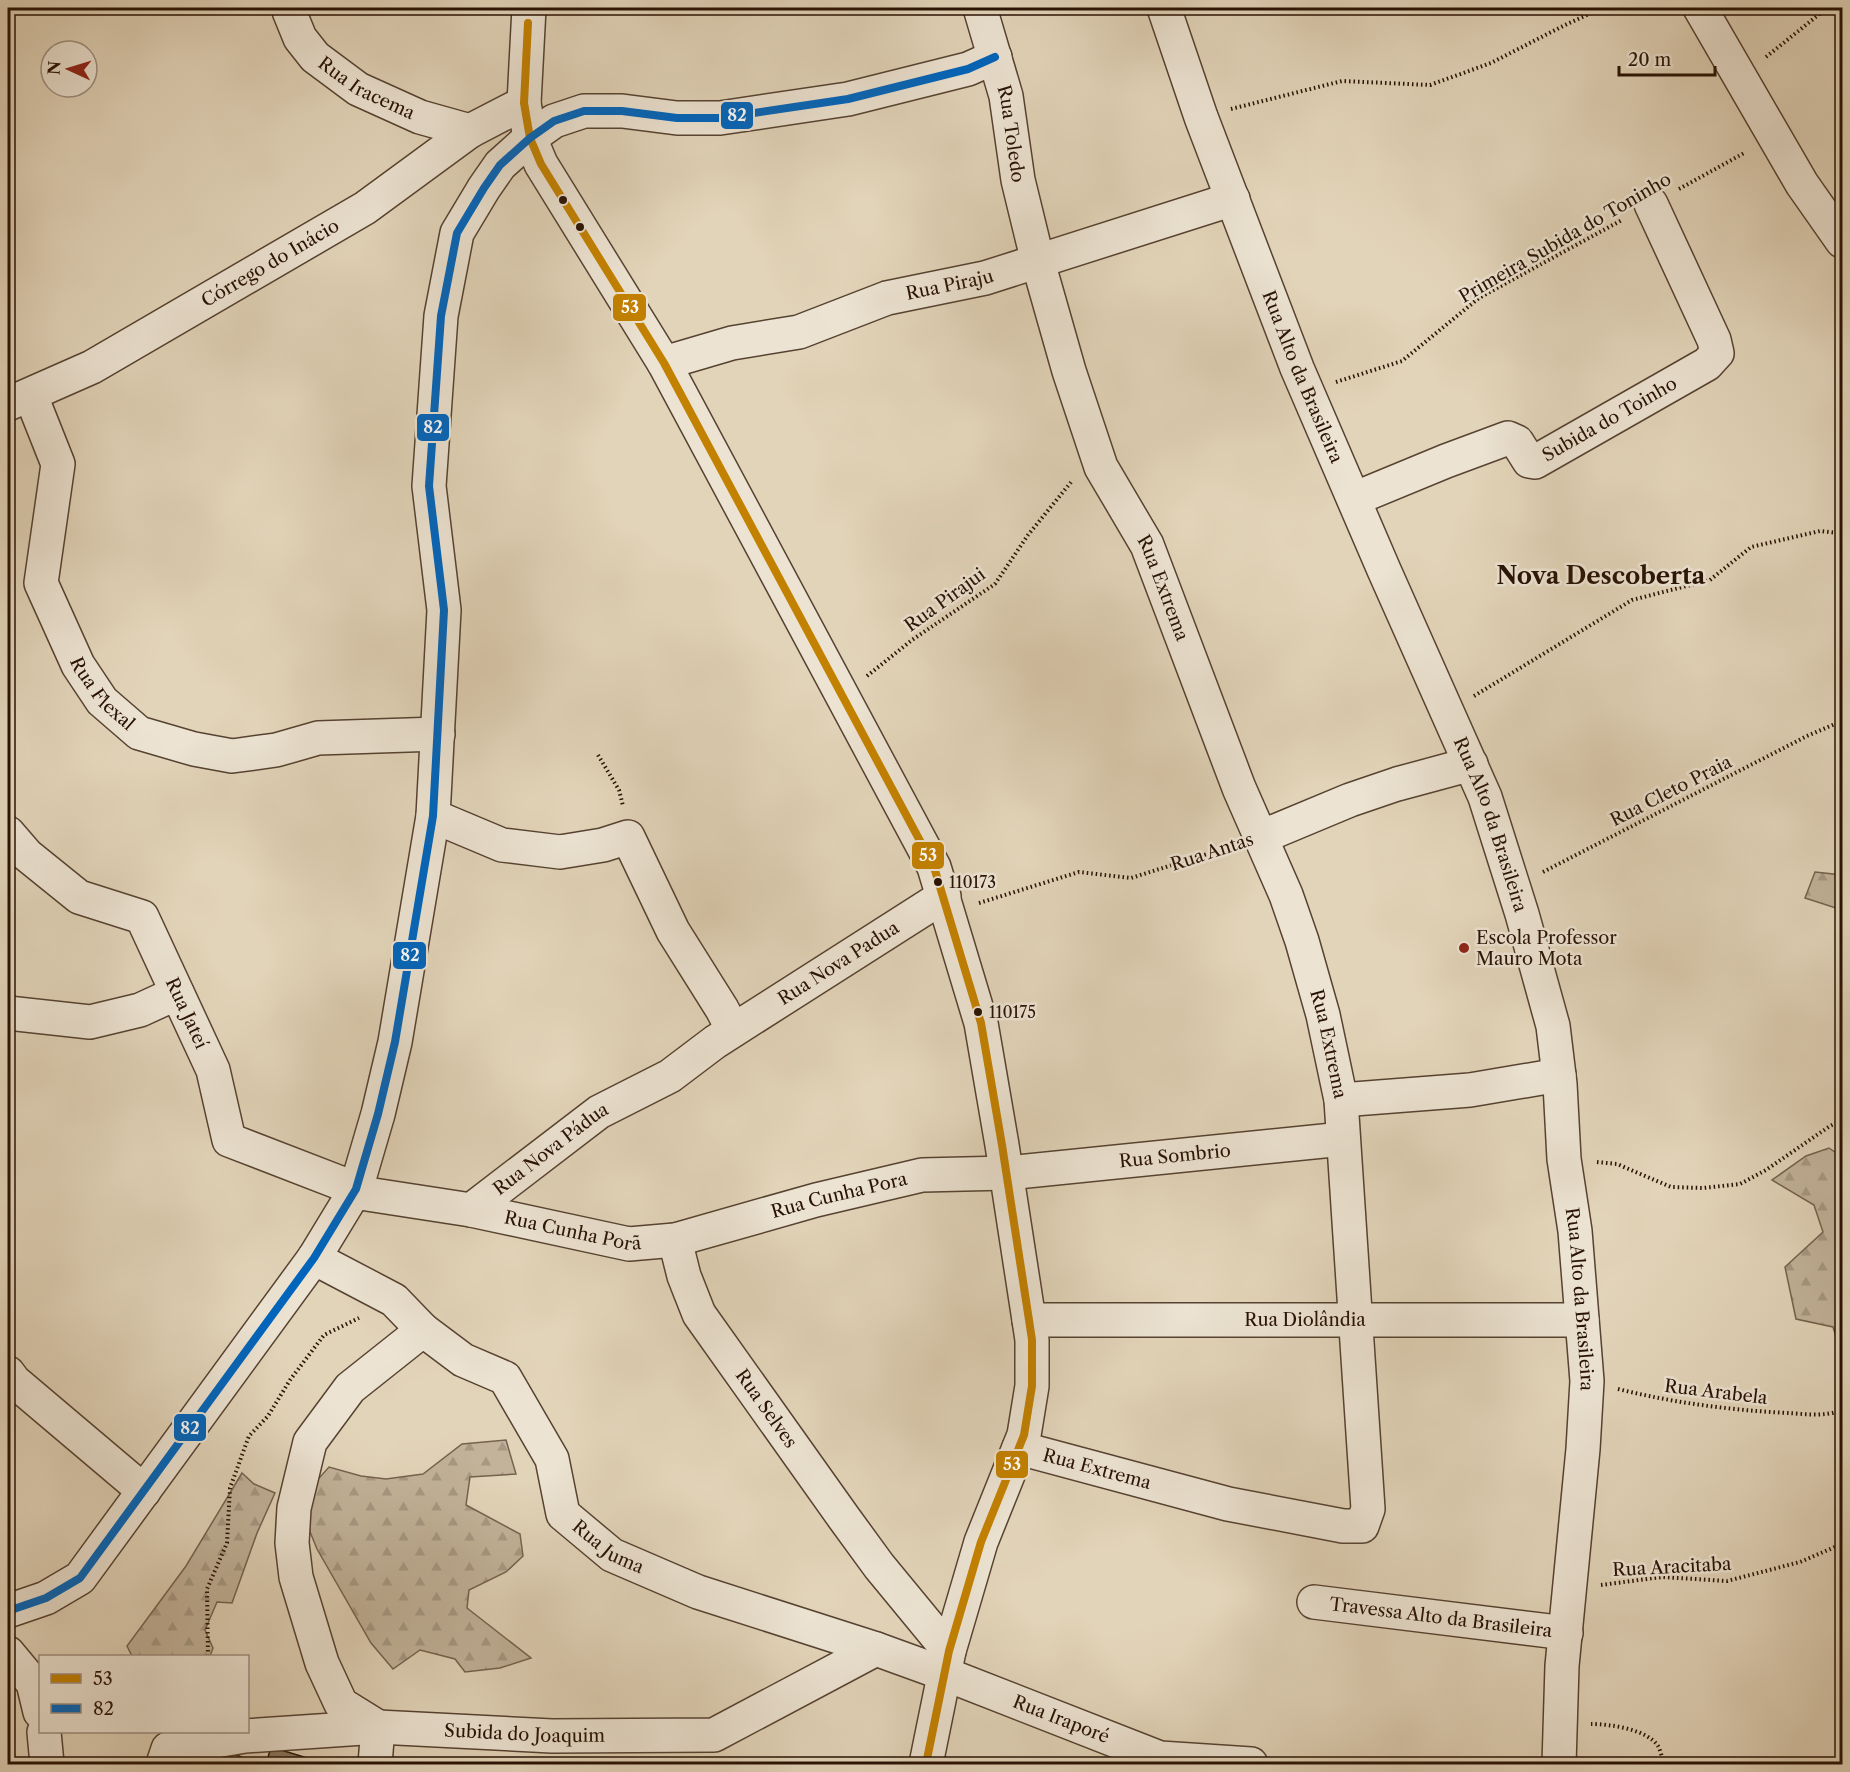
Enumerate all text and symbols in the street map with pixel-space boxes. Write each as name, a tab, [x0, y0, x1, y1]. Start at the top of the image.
north arrow	[39, 39, 99, 99]
scale bar	[1619, 39, 1715, 77]
text: 20 m	[1628, 49, 1672, 71]
street label: Rua Iracema	[314, 52, 419, 124]
text: N	[44, 60, 65, 76]
street label: Rua Toledo	[992, 82, 1029, 184]
line badge: 82	[720, 101, 754, 130]
text: 82	[727, 105, 747, 125]
street label: Primeira Subida do Toninho	[1455, 168, 1675, 308]
unlabelled marker	[557, 194, 569, 206]
street label: Córrego do Inácio	[197, 215, 343, 312]
unlabelled marker	[574, 221, 586, 233]
street label: Rua Piraju	[904, 265, 996, 305]
street label: Rua Alto da Brasileira	[1257, 287, 1348, 467]
line badge: 53	[612, 293, 647, 322]
text: 53	[621, 297, 639, 317]
street label: Subida do Toinho	[1538, 372, 1681, 467]
line badge: 82	[416, 413, 450, 442]
text: 82	[423, 417, 443, 437]
street label: Rua Extrema	[1133, 531, 1193, 644]
district label: Nova Descoberta	[1497, 561, 1707, 590]
street label: Rua Pirajui	[900, 563, 990, 637]
street label: Rua Flexal	[65, 654, 139, 735]
street label: Rua Alto da Brasileira	[1449, 734, 1532, 915]
street label: Rua Cleto Praia	[1606, 751, 1736, 831]
street label: Rua Antas	[1168, 828, 1256, 876]
line badge: 53	[911, 841, 945, 870]
text: 53	[919, 845, 937, 865]
place label: 110173	[949, 872, 996, 892]
marker: 110173	[932, 876, 944, 888]
street label: Rua Nova Padua	[774, 916, 904, 1010]
place label: Escola Professor Mauro Mota	[1476, 927, 1617, 970]
line badge: 82	[392, 941, 427, 970]
marker: Escola Professor Mauro Mota	[1457, 941, 1471, 955]
text: 82	[400, 945, 420, 965]
street label: Rua Jateí	[161, 974, 213, 1053]
street label: Rua Extrema	[1305, 987, 1352, 1101]
place label: 110175	[989, 1002, 1036, 1022]
marker: 110175	[972, 1006, 984, 1018]
street label: Rua Nova Pádua	[489, 1098, 613, 1200]
street label: Rua Sombrio	[1118, 1139, 1232, 1173]
street label: Rua Cunha Pora	[769, 1168, 910, 1223]
street label: Rua Cunha Porã	[502, 1206, 643, 1255]
street label: Rua Alto da Brasileira	[1561, 1206, 1598, 1392]
street label: Rua Diolândia	[1244, 1309, 1366, 1331]
street label: Rua Selves	[731, 1365, 802, 1452]
street label: Rua Arabela	[1663, 1375, 1769, 1409]
line badge: 82	[173, 1413, 207, 1442]
text: 82	[180, 1418, 200, 1438]
street label: Rua Extrema	[1040, 1444, 1154, 1494]
line badge: 53	[995, 1450, 1029, 1479]
text: 53	[1003, 1454, 1021, 1474]
street label: Rua Juma	[568, 1516, 648, 1579]
street label: Rua Aracitaba	[1612, 1553, 1733, 1581]
street label: Travessa Alto da Brasileira	[1328, 1593, 1554, 1642]
legend	[39, 1655, 249, 1733]
text: 53	[93, 1668, 113, 1690]
street label: Rua Iraporé	[1010, 1691, 1113, 1748]
text: 82	[93, 1698, 114, 1720]
street label: Subida do Joaquim	[444, 1719, 605, 1747]

